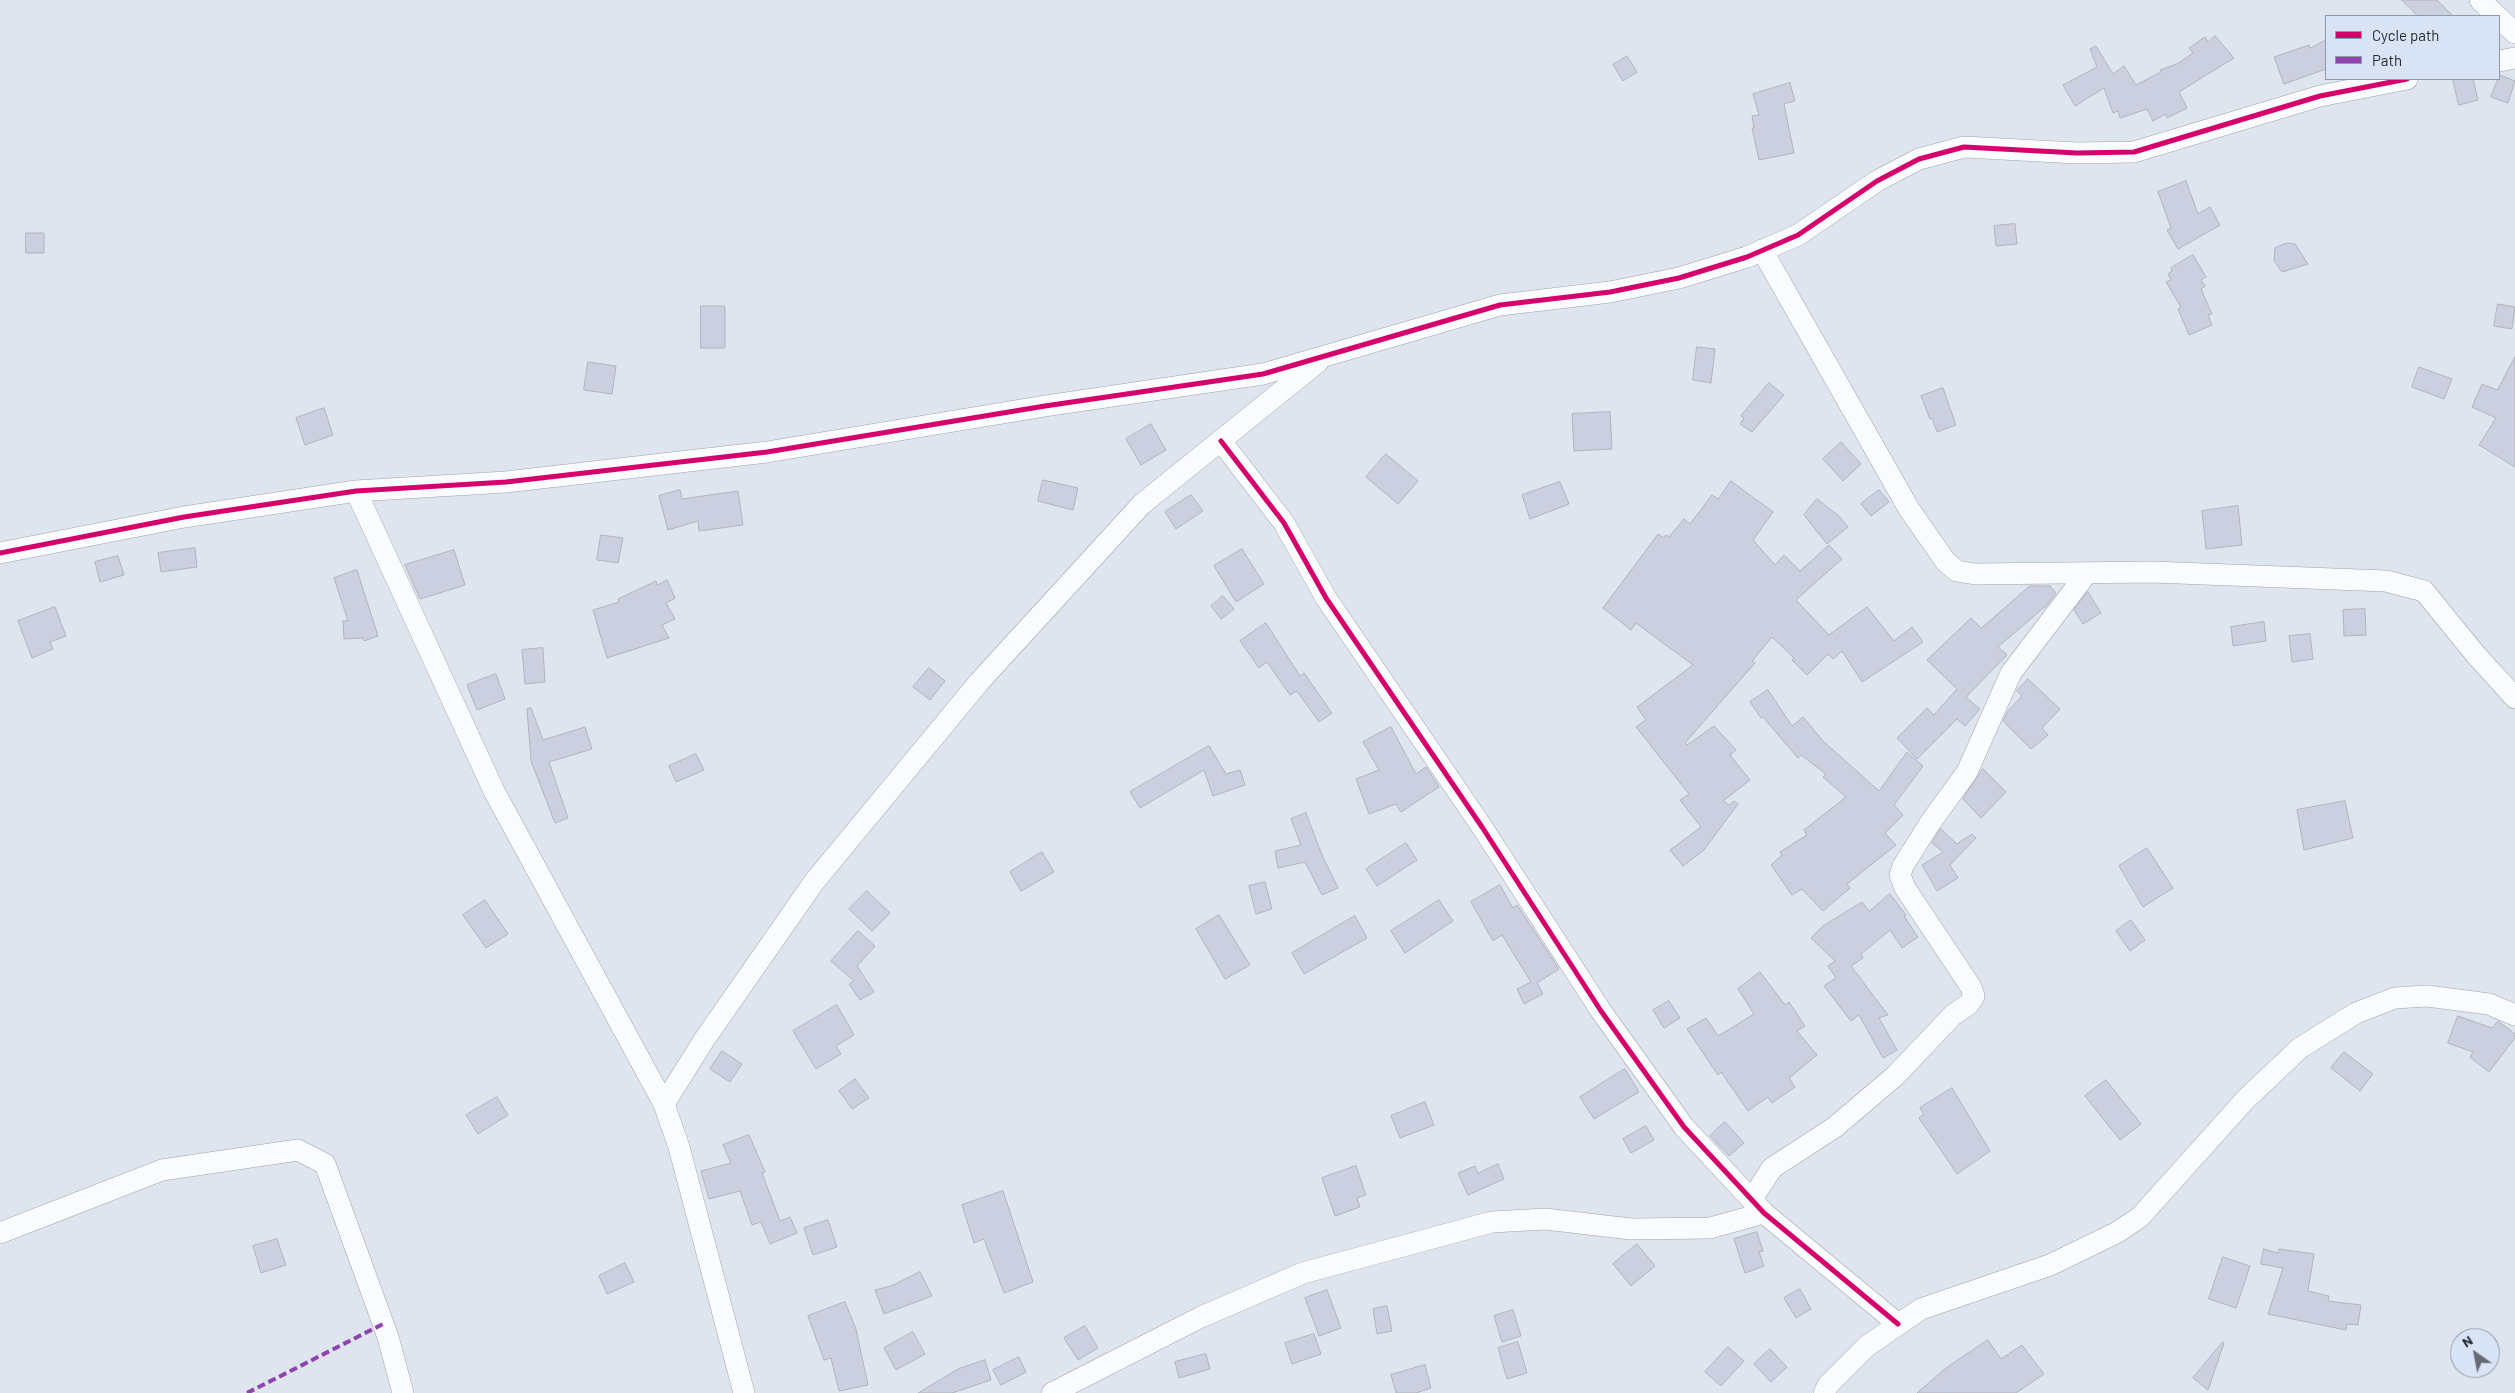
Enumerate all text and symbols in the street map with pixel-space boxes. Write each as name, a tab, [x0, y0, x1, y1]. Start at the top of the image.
legend	[2325, 15, 2500, 80]
text: Cycle path	[2372, 26, 2439, 44]
text: Path	[2372, 51, 2402, 69]
north arrow	[2450, 1328, 2500, 1378]
text: N	[2459, 1331, 2476, 1351]

